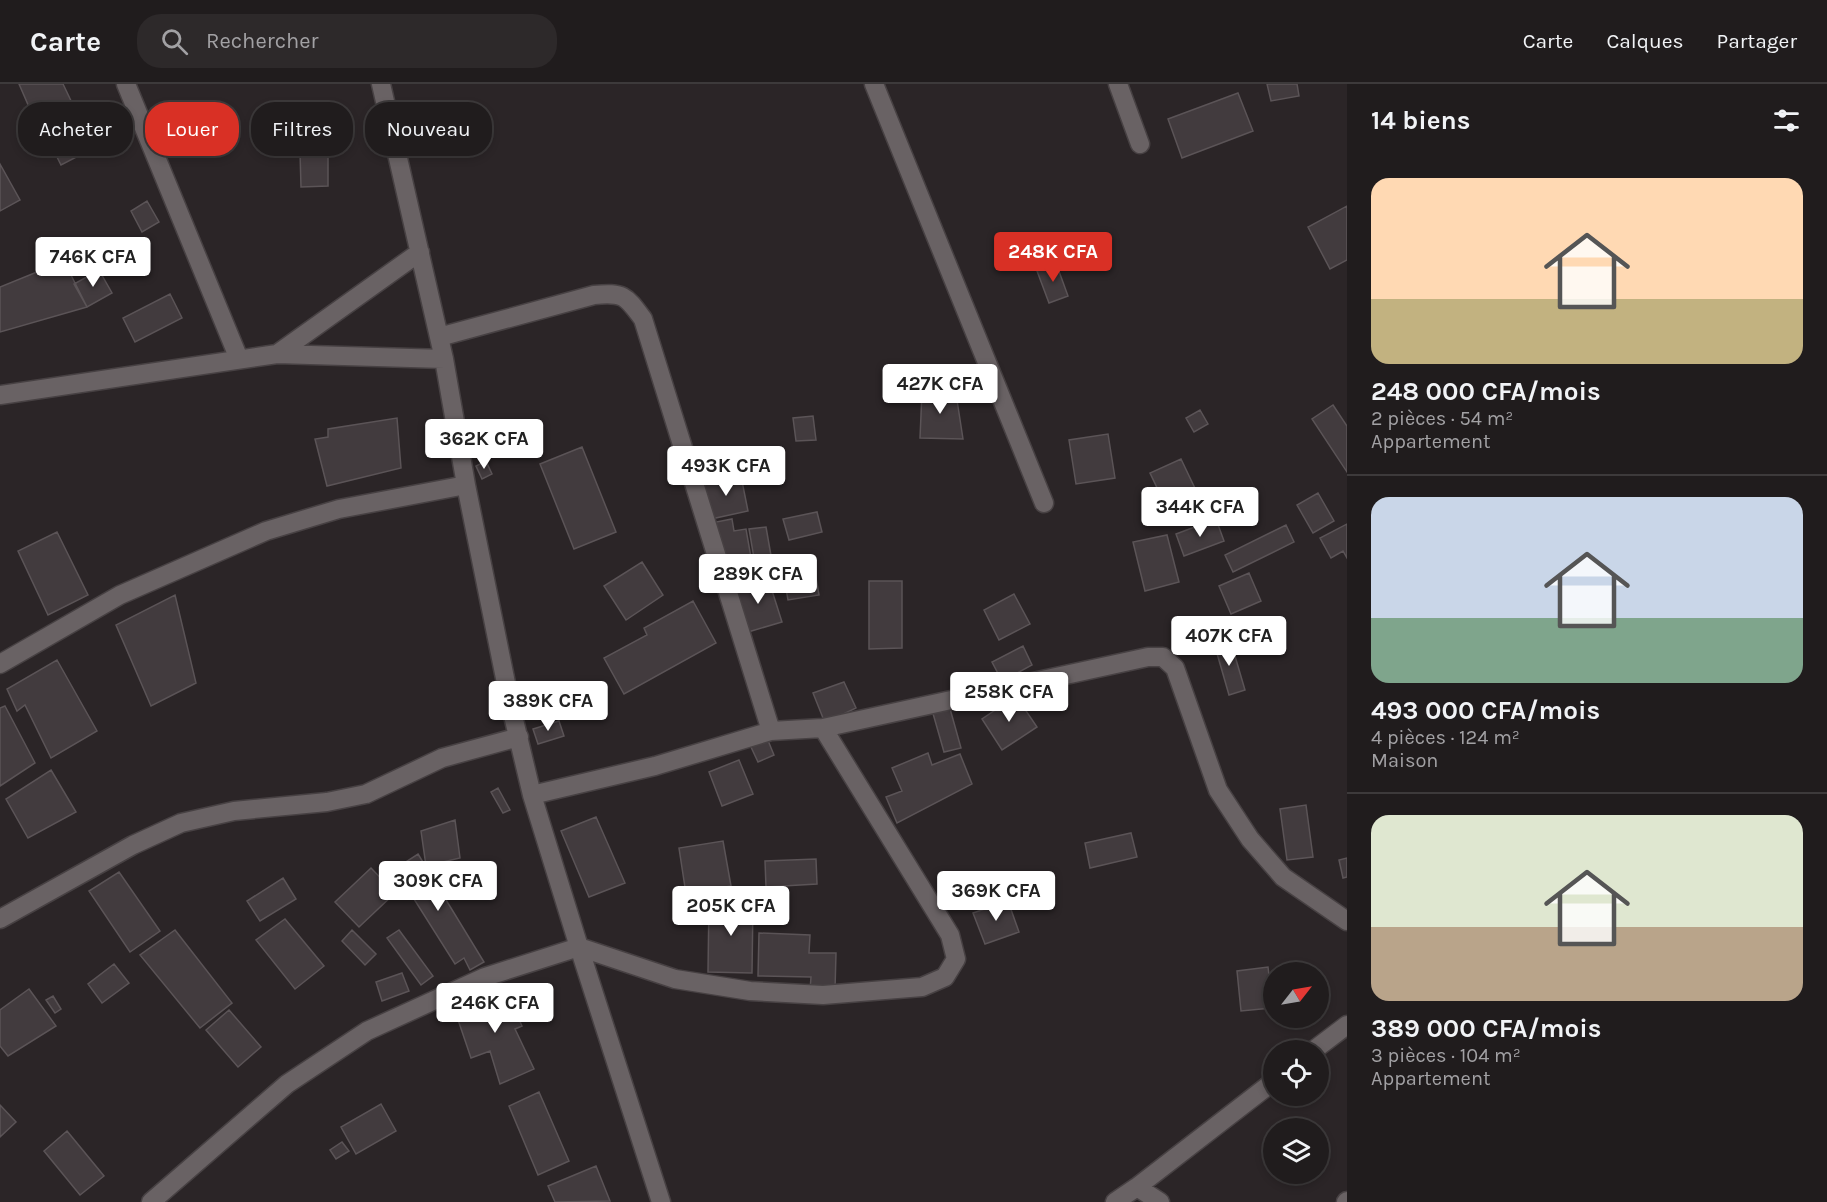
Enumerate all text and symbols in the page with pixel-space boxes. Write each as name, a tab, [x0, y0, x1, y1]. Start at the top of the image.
search box	[137, 14, 557, 68]
text: Carte	[30, 25, 101, 58]
icon: search	[158, 25, 191, 58]
text: Rechercher	[206, 28, 319, 54]
text: Carte	[1523, 29, 1573, 53]
text: Calques	[1606, 29, 1684, 53]
text: Partager	[1717, 29, 1797, 53]
chip: Acheter	[18, 102, 133, 156]
chip: Louer	[145, 102, 239, 156]
chip: Filtres	[251, 102, 353, 156]
chip: Nouveau	[365, 102, 492, 156]
icon: filters	[1770, 104, 1803, 137]
text: 14 biens	[1371, 105, 1471, 136]
icon: home	[1533, 217, 1641, 325]
pin: 248K CFA	[991, 232, 1115, 283]
pin: 746K CFA	[31, 237, 155, 288]
text: 248K CFA	[1008, 240, 1098, 263]
text: 746K CFA	[50, 245, 136, 268]
pin: 427K CFA	[878, 364, 1002, 415]
text: 427K CFA	[897, 372, 983, 395]
text: 248 000 CFA/mois	[1371, 376, 1601, 407]
text: 2 pièces · 54 m²	[1371, 407, 1513, 430]
pin: 362K CFA	[422, 419, 546, 470]
text: 362K CFA	[439, 427, 529, 450]
text: Appartement	[1371, 430, 1490, 453]
pin: 493K CFA	[664, 446, 788, 497]
text: 493K CFA	[681, 454, 771, 477]
pin: 344K CFA	[1138, 487, 1262, 538]
text: 344K CFA	[1155, 495, 1245, 518]
icon: home	[1533, 536, 1641, 644]
pin: 289K CFA	[696, 554, 820, 605]
text: 289K CFA	[713, 562, 803, 585]
pin: 407K CFA	[1167, 616, 1291, 667]
text: 407K CFA	[1185, 624, 1273, 647]
pin: 258K CFA	[947, 672, 1071, 723]
text: 258K CFA	[964, 680, 1054, 703]
pin: 389K CFA	[486, 681, 610, 732]
text: 389K CFA	[503, 689, 593, 712]
text: 493 000 CFA/mois	[1371, 695, 1600, 726]
text: 4 pièces · 124 m²	[1371, 726, 1520, 749]
text: Maison	[1371, 749, 1438, 772]
icon: home	[1533, 854, 1641, 962]
pin: 309K CFA	[376, 861, 500, 912]
text: 309K CFA	[393, 869, 483, 892]
pin: 369K CFA	[934, 871, 1058, 922]
text: 369K CFA	[951, 879, 1041, 902]
pin: 205K CFA	[669, 886, 793, 937]
text: 205K CFA	[686, 894, 776, 917]
north arrow	[1263, 962, 1329, 1028]
map controls	[1263, 962, 1329, 1184]
pin: 246K CFA	[433, 983, 557, 1034]
text: 246K CFA	[450, 991, 540, 1014]
text: 389 000 CFA/mois	[1371, 1013, 1601, 1044]
button: locate	[1263, 1040, 1329, 1106]
text: 3 pièces · 104 m²	[1371, 1044, 1521, 1067]
text: Appartement	[1371, 1067, 1490, 1090]
button: layers	[1263, 1118, 1329, 1184]

